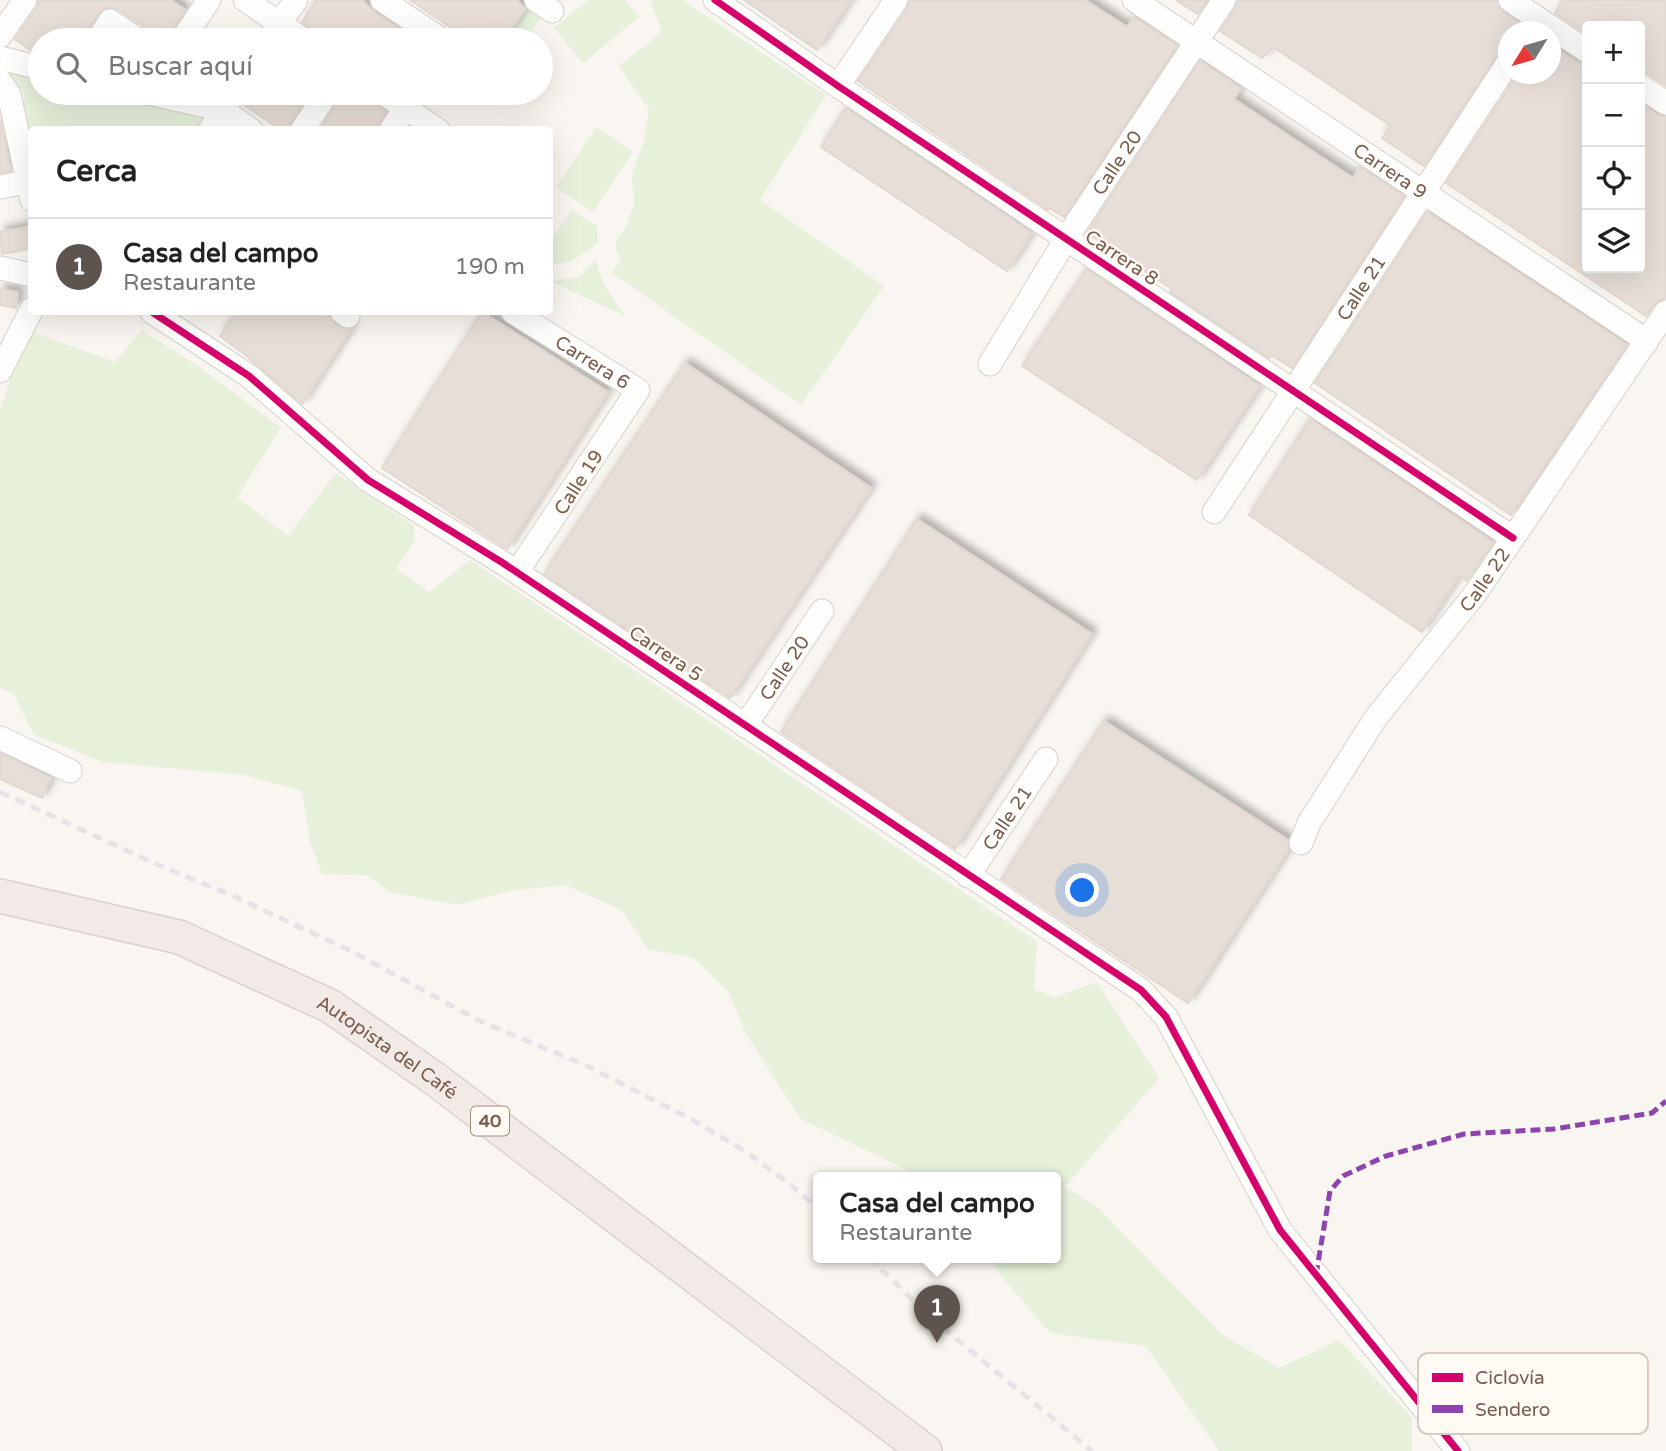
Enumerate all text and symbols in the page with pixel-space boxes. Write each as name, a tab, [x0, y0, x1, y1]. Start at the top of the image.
north arrow	[1498, 21, 1561, 84]
map controls	[1582, 21, 1645, 273]
button: +	[1582, 21, 1645, 84]
search box	[28, 28, 553, 105]
icon: search	[52, 48, 90, 86]
text: Buscar aquí	[108, 51, 253, 82]
button: −	[1582, 84, 1645, 147]
street label: Calle 20	[1088, 126, 1147, 200]
street label: Carrera 9	[1349, 139, 1431, 204]
button: locate	[1582, 147, 1645, 210]
text: Cerca	[56, 153, 137, 190]
button: layers	[1582, 210, 1645, 273]
street label: Carrera 8	[1081, 225, 1162, 290]
text: Casa del campo	[123, 238, 318, 269]
street label: Calle 21	[1332, 252, 1391, 325]
text: 1	[72, 253, 86, 281]
text: 190 m	[455, 253, 525, 281]
text: Restaurante	[123, 269, 256, 297]
street label: Carrera 6	[551, 331, 634, 394]
street label: Calle 19	[550, 446, 608, 519]
street label: Calle 22	[1455, 544, 1515, 617]
street label: Carrera 5	[625, 621, 706, 686]
street label: Calle 20	[755, 632, 814, 705]
street label: Calle 21	[978, 782, 1037, 855]
your location	[1065, 873, 1099, 907]
street label: Autopista del Café	[313, 992, 462, 1104]
road number: 40	[471, 1106, 509, 1136]
popup	[813, 1172, 1061, 1263]
text: Casa del campo	[839, 1188, 1035, 1219]
text: Restaurante	[839, 1219, 972, 1247]
pin: 1	[914, 1285, 960, 1343]
legend	[1418, 1353, 1648, 1434]
text: Ciclovía	[1475, 1367, 1545, 1389]
text: Sendero	[1475, 1399, 1550, 1421]

